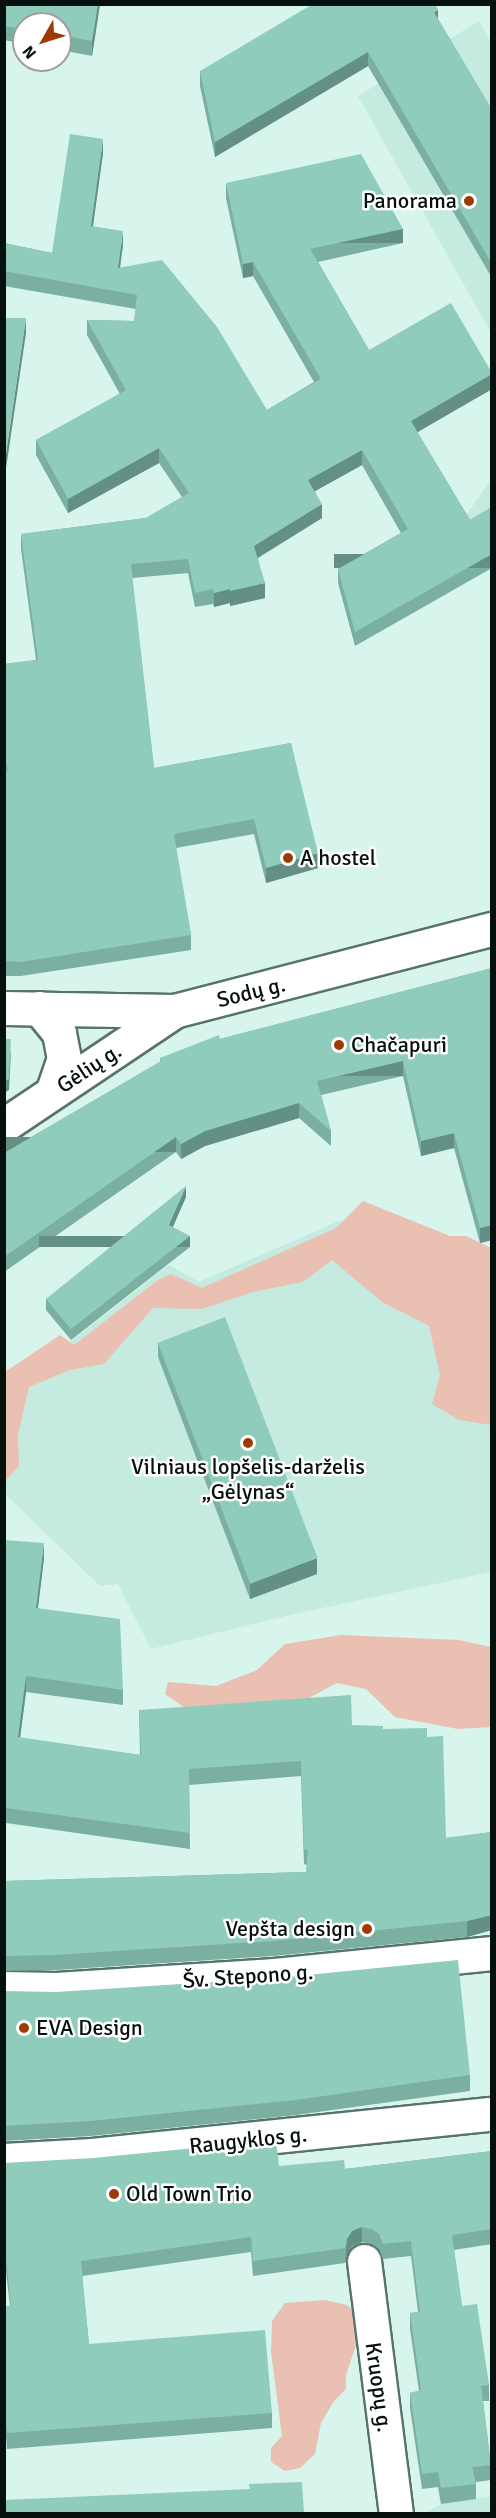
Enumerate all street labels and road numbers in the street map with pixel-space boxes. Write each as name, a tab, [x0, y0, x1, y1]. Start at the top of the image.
street label: Sodų g.	[214, 971, 288, 1013]
street label: Gėlių g.	[52, 1037, 126, 1099]
street label: Šv. Stepono g.	[182, 1958, 314, 1994]
street label: Raugyklos g.	[188, 2121, 308, 2159]
street label: Kruopų g.	[360, 2340, 398, 2434]

